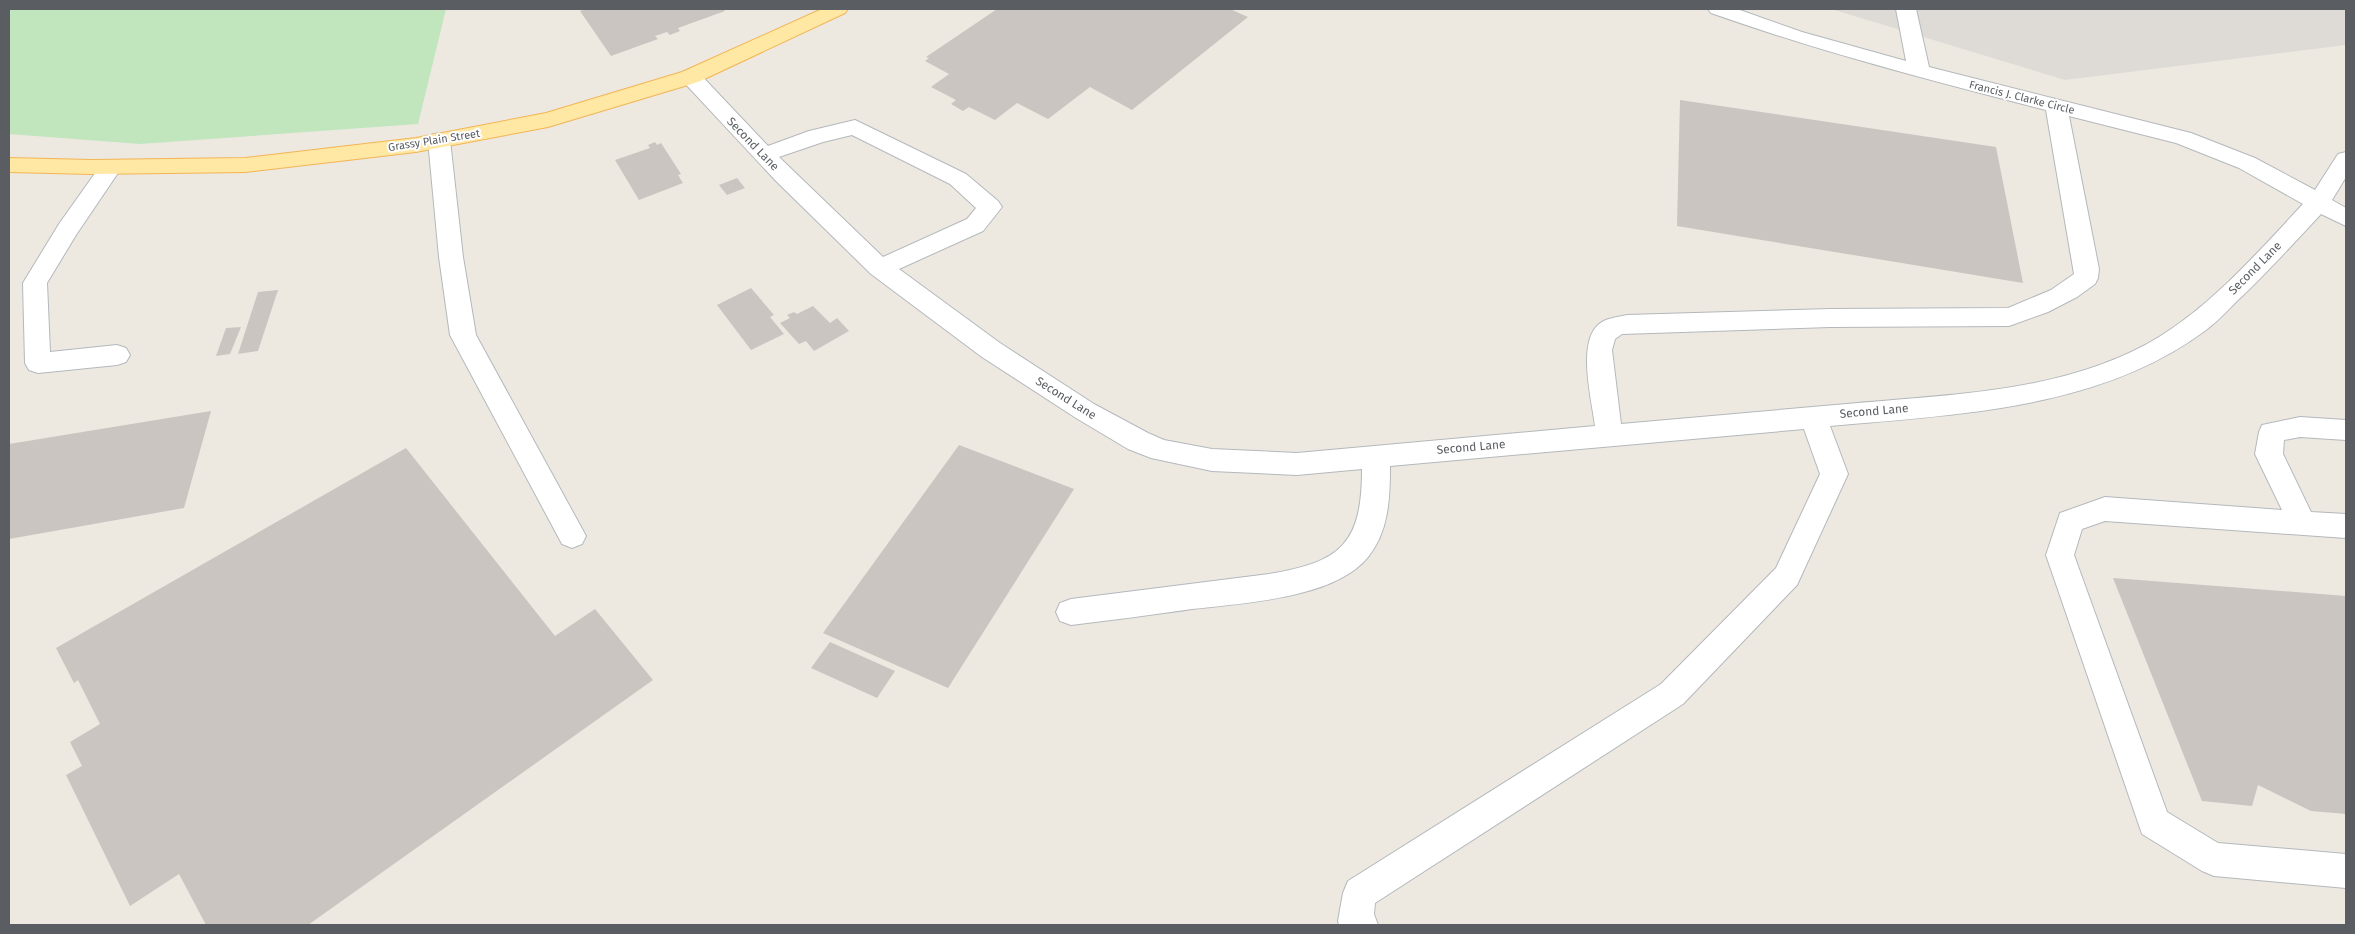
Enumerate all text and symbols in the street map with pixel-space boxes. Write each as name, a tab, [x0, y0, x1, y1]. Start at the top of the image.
street label: Francis J. Clarke Circle	[1968, 78, 2076, 117]
street label: Second Lane	[724, 114, 782, 174]
street label: Grassy Plain Street	[387, 127, 481, 154]
street label: Second Lane	[2226, 239, 2284, 297]
street label: Second Lane	[1033, 374, 1099, 422]
street label: Second Lane	[1839, 401, 1909, 421]
street label: Second Lane	[1436, 437, 1506, 457]

